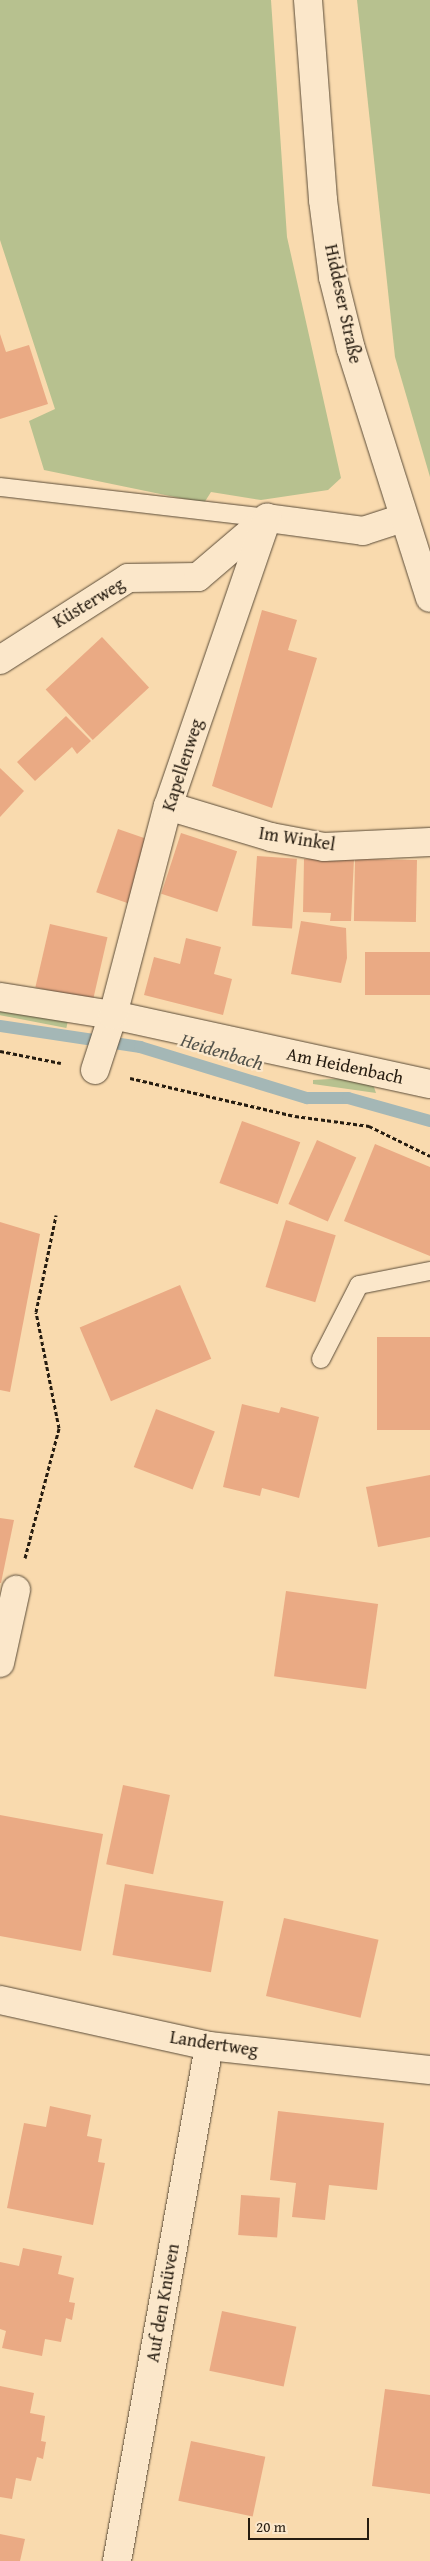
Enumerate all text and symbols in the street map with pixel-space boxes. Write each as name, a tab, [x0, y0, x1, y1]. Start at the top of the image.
street label: Hiddeser Straße	[320, 242, 366, 366]
street label: Küsterweg	[49, 573, 129, 633]
street label: Kapellenweg	[158, 716, 208, 814]
street label: Im Winkel	[257, 822, 337, 856]
water label: Heidenbach	[178, 1029, 266, 1075]
street label: Am Heidenbach	[285, 1043, 405, 1089]
street label: Landertweg	[168, 2026, 260, 2062]
street label: Auf den Knüven	[142, 2242, 184, 2364]
scale bar	[250, 2508, 371, 2540]
text: 20 m	[256, 2516, 286, 2537]

